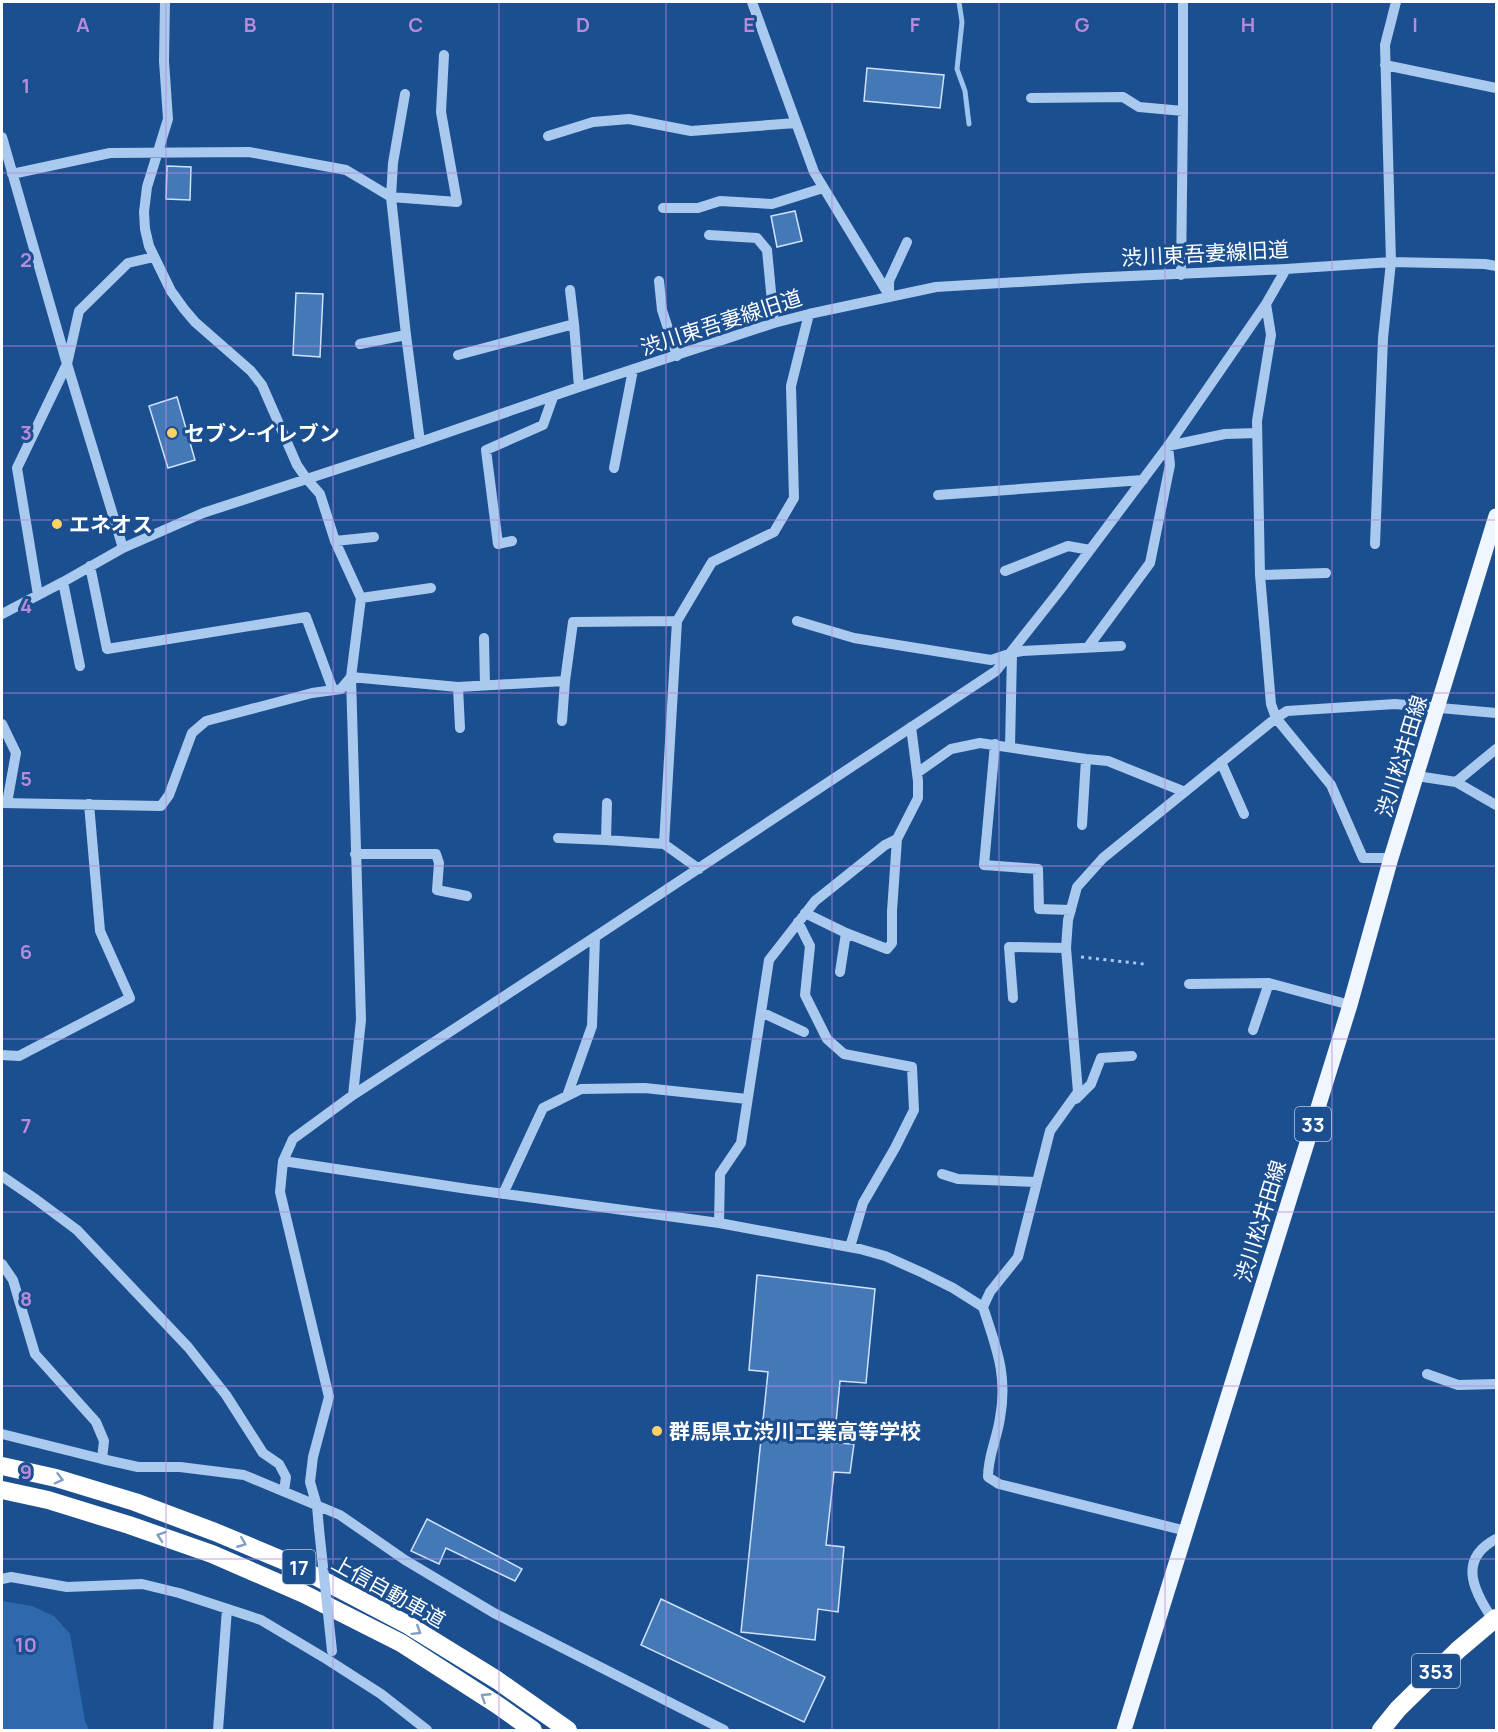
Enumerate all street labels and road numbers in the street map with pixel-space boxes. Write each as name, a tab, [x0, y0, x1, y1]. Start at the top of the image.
street label: 渋川東吾妻線旧道	[1120, 235, 1290, 271]
street label: 渋川東吾妻線旧道	[637, 283, 805, 361]
street label: 渋川松井田線	[1369, 692, 1433, 820]
road number: 33	[1295, 1107, 1331, 1141]
street label: 渋川松井田線	[1228, 1157, 1292, 1285]
street label: 上信自動車道	[327, 1548, 451, 1634]
road number: 17	[282, 1550, 316, 1584]
road number: 353	[1412, 1654, 1460, 1688]

